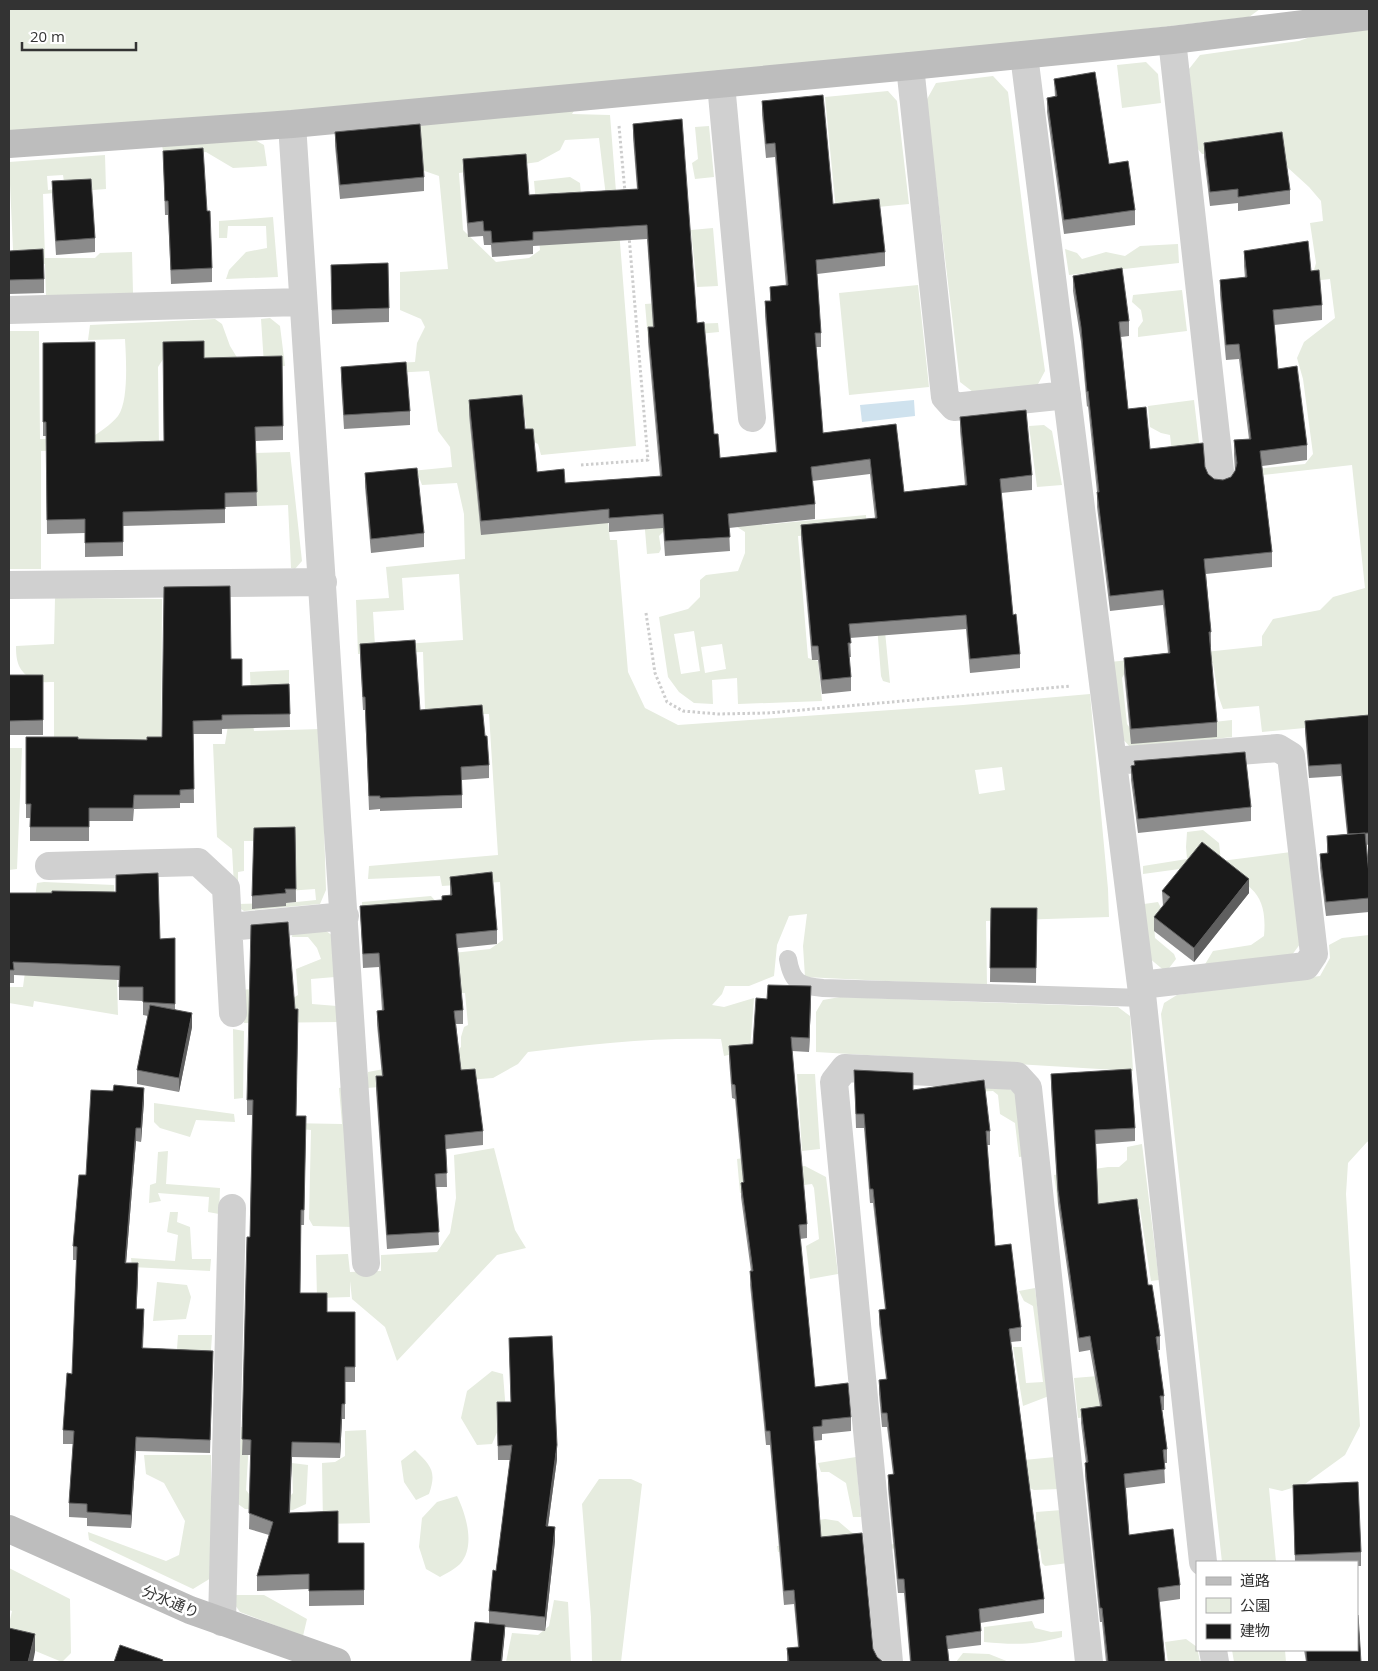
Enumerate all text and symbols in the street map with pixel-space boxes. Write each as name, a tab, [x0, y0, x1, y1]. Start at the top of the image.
scale bar	[22, 20, 136, 52]
text: 20 m	[30, 26, 65, 46]
legend	[1196, 1561, 1358, 1651]
text: 道路	[1240, 1570, 1270, 1590]
street label: 分水通り	[139, 1580, 203, 1622]
text: 公園	[1240, 1595, 1270, 1615]
text: 建物	[1240, 1620, 1270, 1640]

